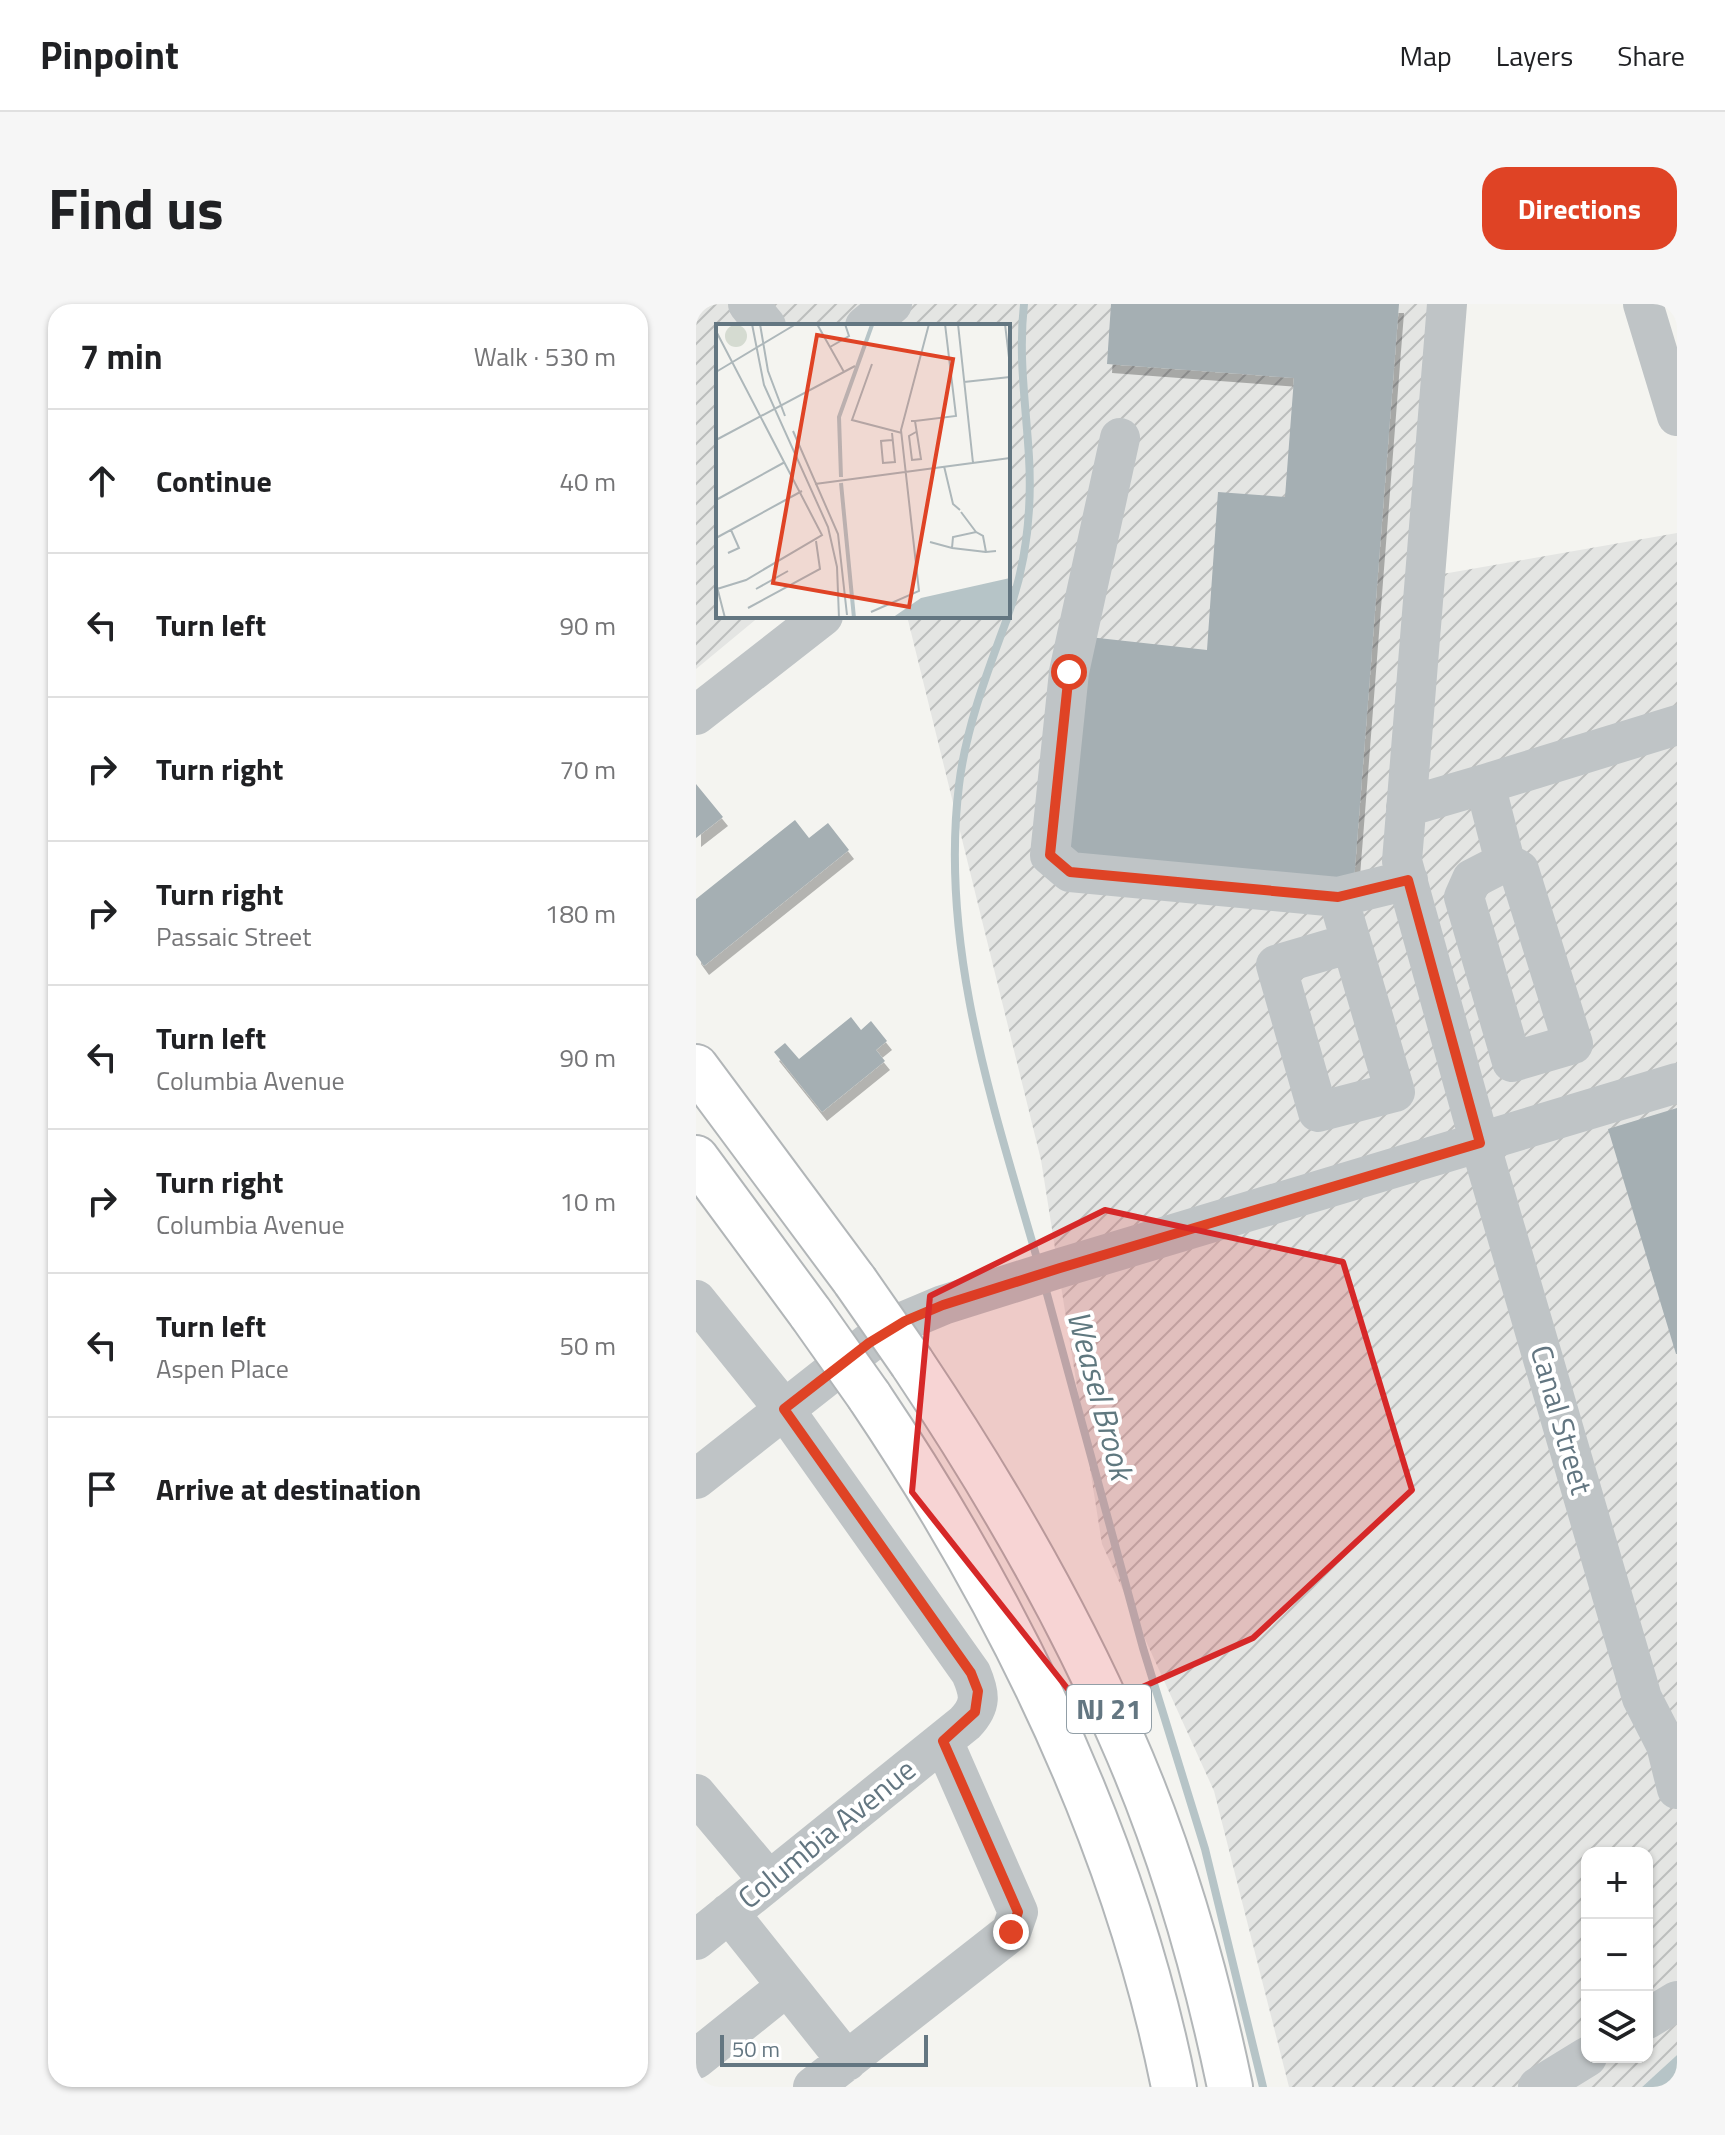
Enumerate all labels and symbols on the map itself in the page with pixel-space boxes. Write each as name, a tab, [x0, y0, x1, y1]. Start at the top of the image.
inset map	[716, 324, 1010, 618]
route start	[1051, 654, 1087, 690]
water label: Weasel Brook	[1055, 1305, 1148, 1488]
street label: Canal Street	[1519, 1340, 1605, 1500]
road number: NJ 21	[1067, 1685, 1151, 1733]
street label: Columbia Avenue	[727, 1747, 925, 1920]
route end	[993, 1914, 1029, 1950]
scale bar	[720, 2031, 928, 2067]

